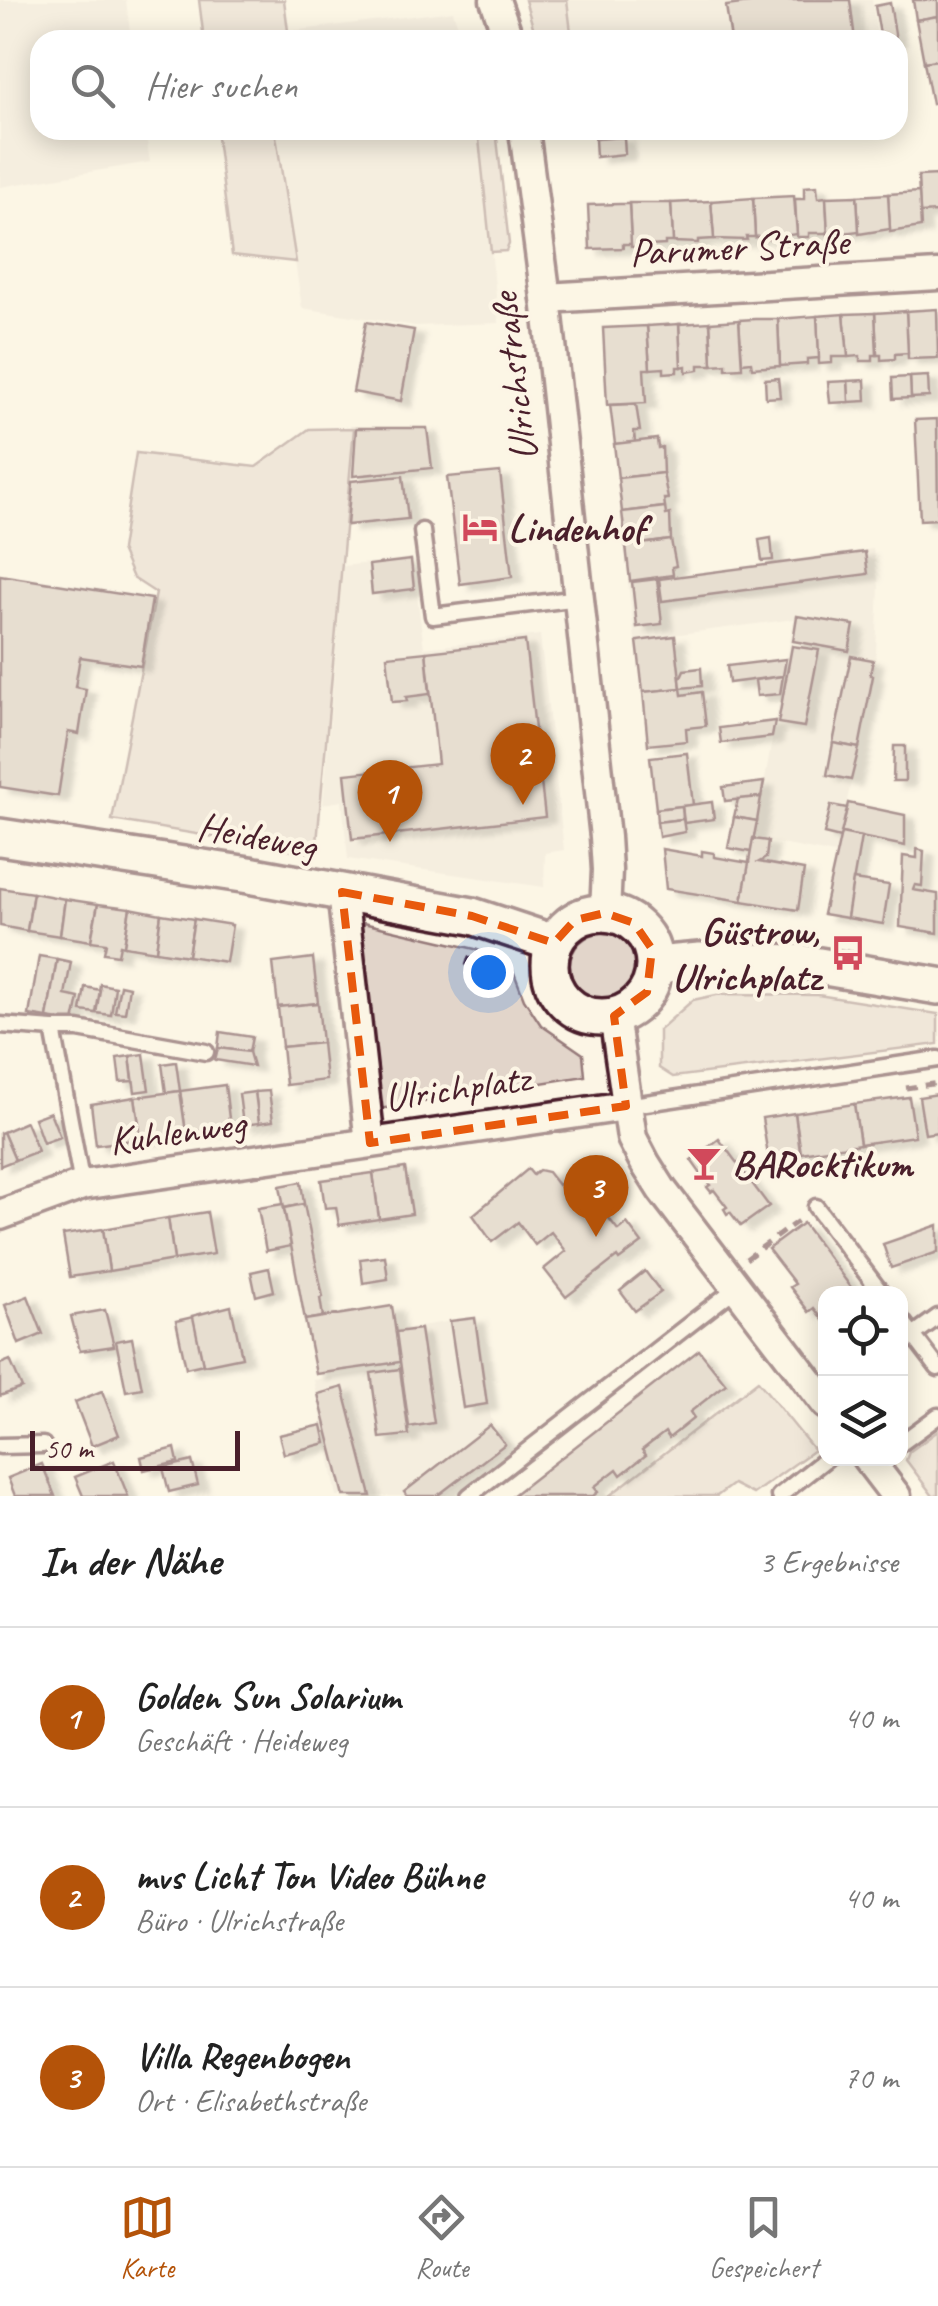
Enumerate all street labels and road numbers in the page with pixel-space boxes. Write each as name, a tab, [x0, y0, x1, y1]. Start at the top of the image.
street label: Parumer Straße	[628, 216, 853, 278]
street label: Ulrichstraße	[479, 287, 549, 464]
street label: Heideweg	[194, 801, 323, 871]
street label: Ulrichplatz	[381, 1053, 536, 1123]
street label: Kuhlenweg	[106, 1097, 251, 1166]

